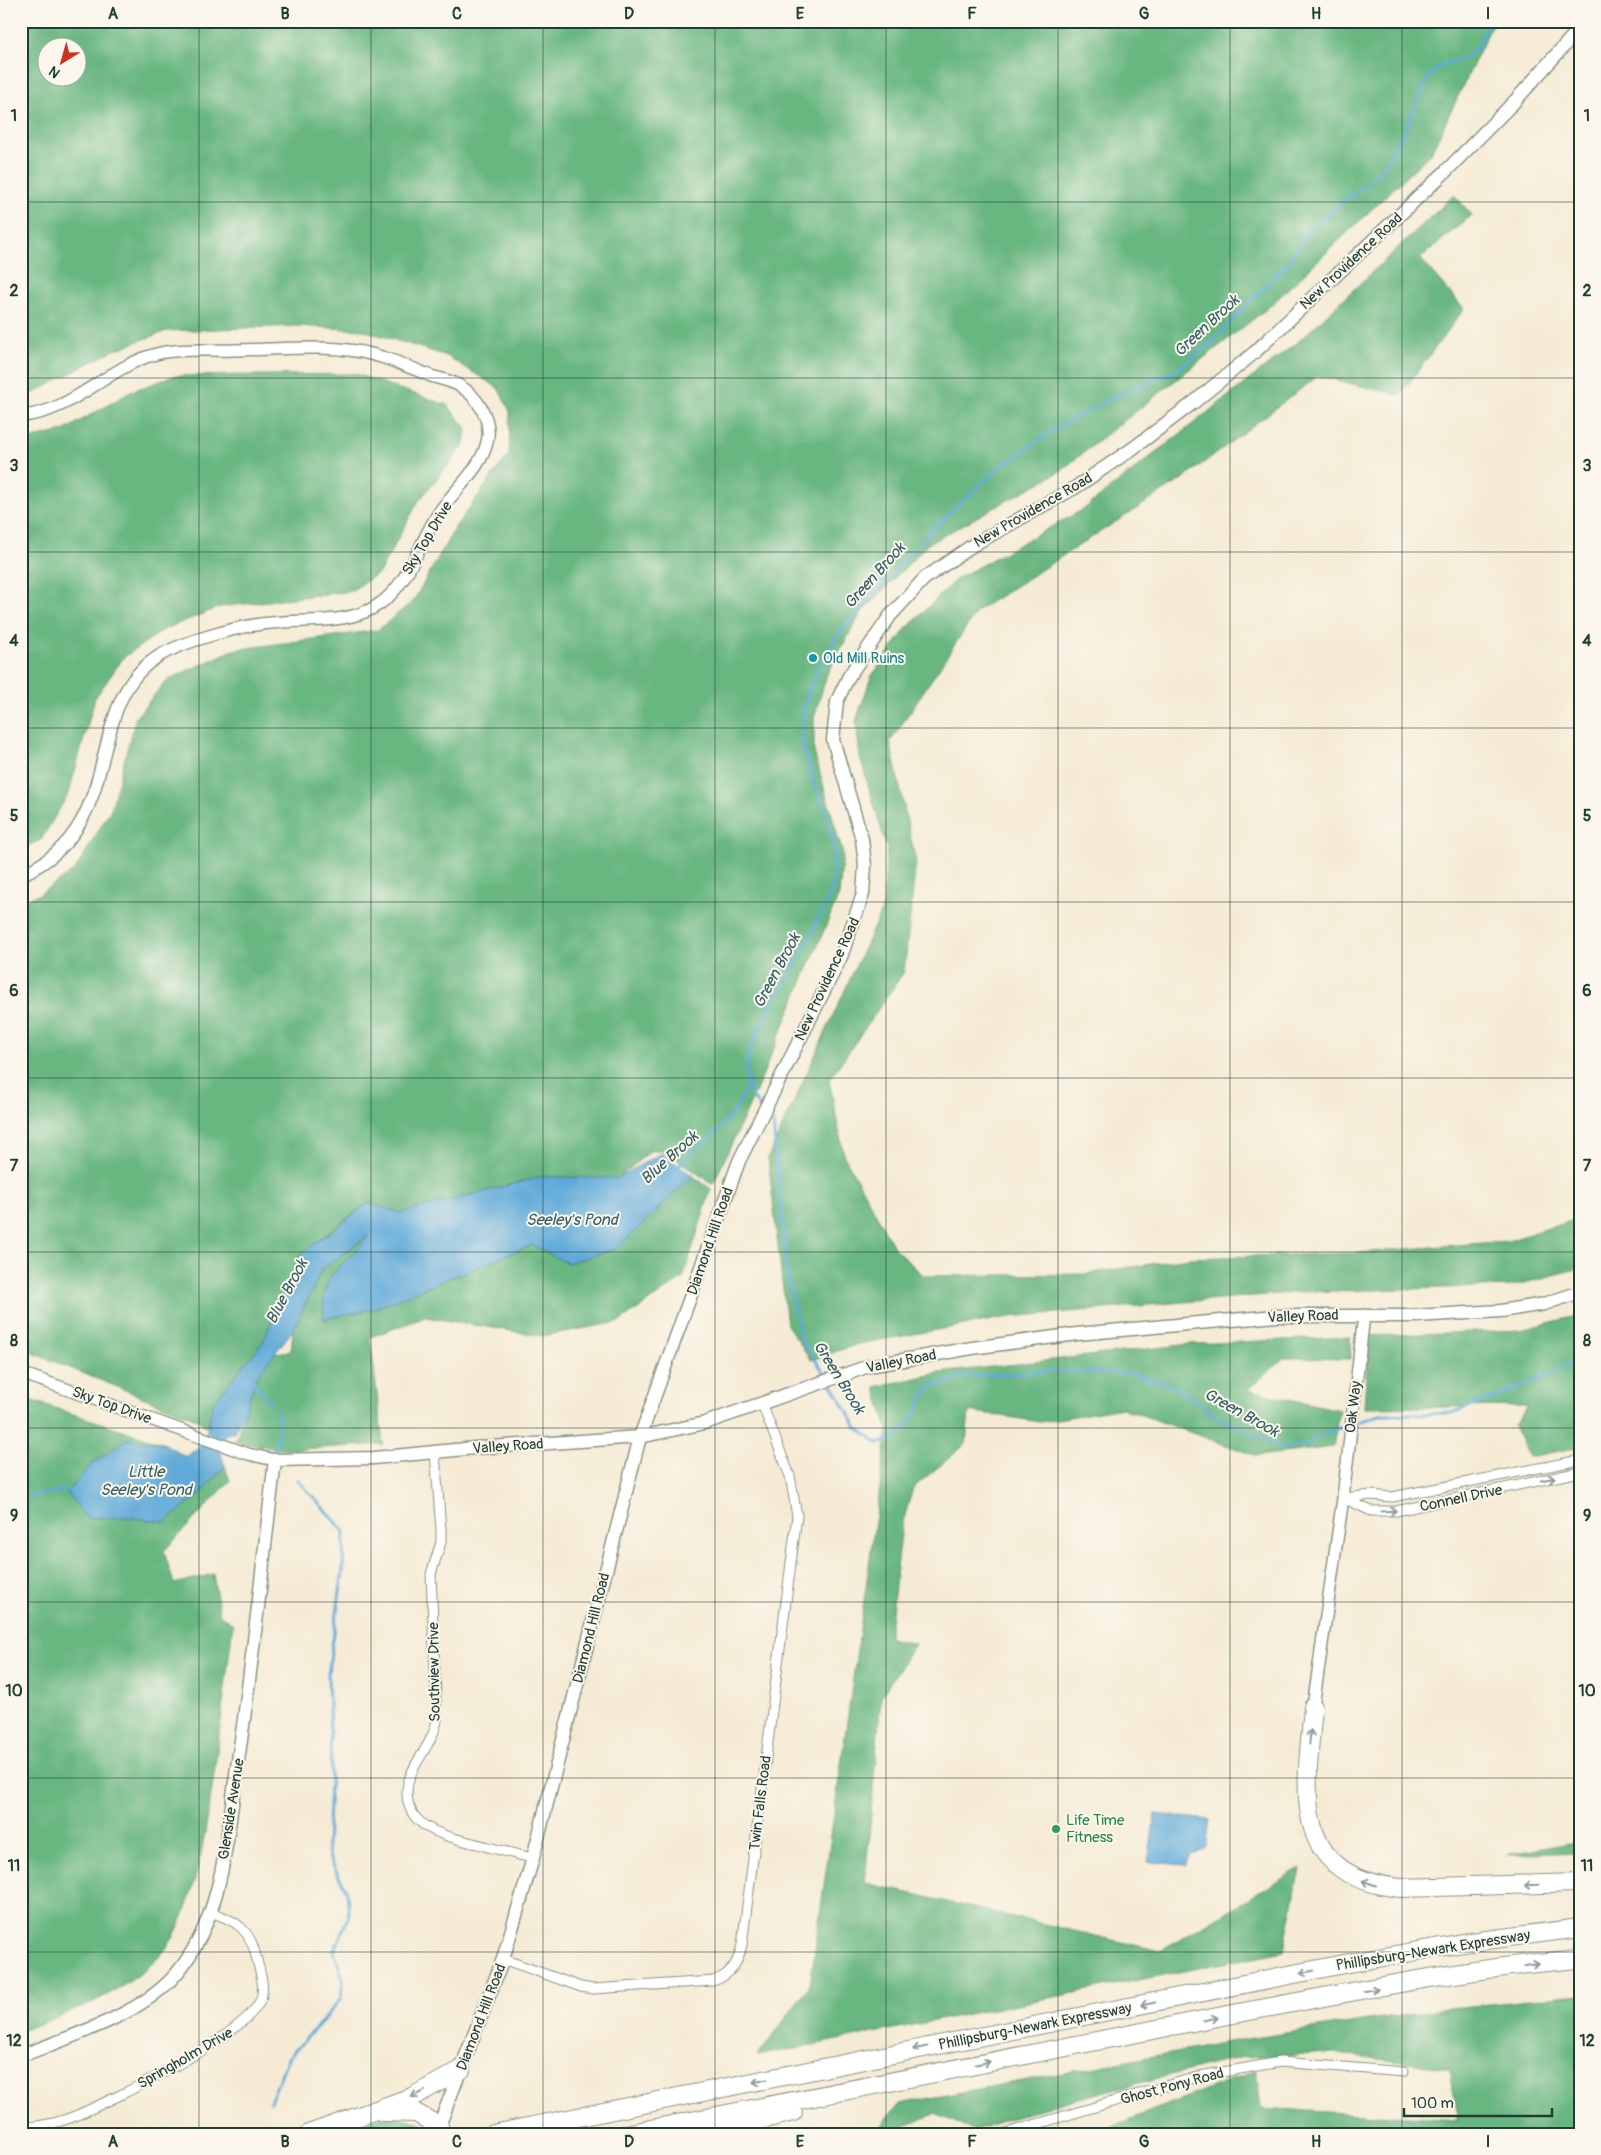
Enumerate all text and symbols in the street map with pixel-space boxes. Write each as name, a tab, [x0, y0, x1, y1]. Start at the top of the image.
text: A	[108, 4, 119, 24]
text: B	[280, 4, 290, 24]
text: C	[452, 4, 462, 24]
text: D	[624, 4, 634, 24]
text: E	[796, 4, 805, 24]
text: F	[967, 4, 977, 24]
text: G	[1139, 4, 1150, 24]
text: H	[1311, 4, 1321, 24]
text: I	[1486, 4, 1490, 24]
north arrow	[38, 38, 88, 88]
text: N	[46, 62, 63, 82]
text: 1	[11, 106, 17, 126]
text: 1	[1584, 106, 1590, 126]
street label: New Providence Road	[1296, 209, 1407, 314]
text: 2	[10, 281, 19, 301]
text: 2	[1583, 281, 1592, 301]
water label: Green Brook	[1170, 289, 1245, 361]
text: 3	[10, 456, 19, 476]
text: 3	[1583, 456, 1592, 476]
street label: New Providence Road	[971, 469, 1096, 552]
street label: Sky Top Drive	[398, 497, 457, 579]
water label: Green Brook	[840, 537, 911, 613]
text: 4	[9, 631, 19, 651]
text: 4	[1582, 631, 1592, 651]
place label: Old Mill Ruins	[823, 649, 905, 668]
marker: Old Mill Ruins	[807, 652, 819, 664]
text: 5	[10, 806, 19, 826]
text: 5	[1583, 806, 1592, 826]
street label: New Providence Road	[791, 915, 864, 1044]
water label: Green Brook	[749, 928, 806, 1011]
text: 6	[9, 981, 19, 1001]
text: 6	[1582, 981, 1592, 1001]
water label: Blue Brook	[637, 1126, 704, 1189]
text: 7	[10, 1156, 19, 1176]
text: 7	[1583, 1156, 1592, 1176]
street label: Diamond Hill Road	[683, 1185, 738, 1298]
water label: Seeley's Pond	[526, 1210, 620, 1230]
water label: Blue Brook	[261, 1254, 313, 1327]
street label: Valley Road	[1267, 1306, 1339, 1327]
text: 8	[10, 1331, 18, 1351]
text: 8	[1583, 1331, 1591, 1351]
water label: Green Brook	[809, 1337, 870, 1419]
street label: Valley Road	[864, 1345, 938, 1378]
street label: Oak Way	[1341, 1379, 1366, 1434]
street label: Sky Top Drive	[70, 1382, 155, 1429]
water label: Green Brook	[1201, 1384, 1284, 1442]
street label: Valley Road	[472, 1435, 544, 1458]
water label: Little Seeley's Pond	[100, 1462, 194, 1500]
one-way arrow	[1540, 1474, 1556, 1483]
street label: Connell Drive	[1418, 1480, 1505, 1517]
text: 9	[10, 1506, 18, 1526]
text: 9	[1583, 1506, 1591, 1526]
one-way arrow	[1381, 1507, 1397, 1516]
street label: Diamond Hill Road	[569, 1571, 614, 1685]
street label: Southview Drive	[424, 1621, 445, 1722]
text: 10	[5, 1681, 23, 1701]
text: 10	[1578, 1681, 1596, 1701]
one-way arrow	[1305, 1729, 1315, 1745]
street label: Twin Falls Road	[745, 1754, 776, 1852]
street label: Glenside Avenue	[214, 1756, 249, 1861]
place label: Life Time Fitness	[1066, 1811, 1125, 1847]
marker: Life Time Fitness	[1050, 1823, 1062, 1835]
text: 11	[8, 1856, 20, 1876]
text: 11	[1581, 1856, 1593, 1876]
one-way arrow	[1361, 1877, 1377, 1887]
one-way arrow	[1523, 1880, 1539, 1889]
street label: Phillipsburg-Newark Expressway	[1335, 1926, 1532, 1975]
one-way arrow	[1523, 1960, 1539, 1970]
street label: Diamond Hill Road	[452, 1961, 511, 2073]
one-way arrow	[1300, 1967, 1316, 1977]
one-way arrow	[1363, 1984, 1379, 1994]
street label: Phillipsburg-Newark Expressway	[937, 1998, 1134, 2055]
one-way arrow	[1140, 1999, 1156, 2009]
one-way arrow	[1203, 2013, 1219, 2023]
street label: Springholm Drive	[134, 2023, 237, 2093]
text: 12	[6, 2031, 22, 2051]
text: 12	[1579, 2031, 1595, 2051]
one-way arrow	[912, 2044, 928, 2053]
one-way arrow	[974, 2057, 990, 2067]
street label: Ghost Pony Road	[1118, 2064, 1226, 2109]
one-way arrow	[753, 2076, 769, 2086]
scale bar	[1404, 2085, 1551, 2117]
one-way arrow	[411, 2089, 426, 2099]
text: 100 m	[1411, 2094, 1454, 2113]
text: A	[108, 2132, 119, 2152]
text: B	[280, 2132, 290, 2152]
text: C	[452, 2132, 462, 2152]
text: D	[624, 2132, 634, 2152]
text: E	[796, 2132, 805, 2152]
text: F	[967, 2132, 977, 2152]
text: G	[1139, 2132, 1150, 2152]
text: H	[1311, 2132, 1321, 2152]
text: I	[1486, 2132, 1490, 2152]

